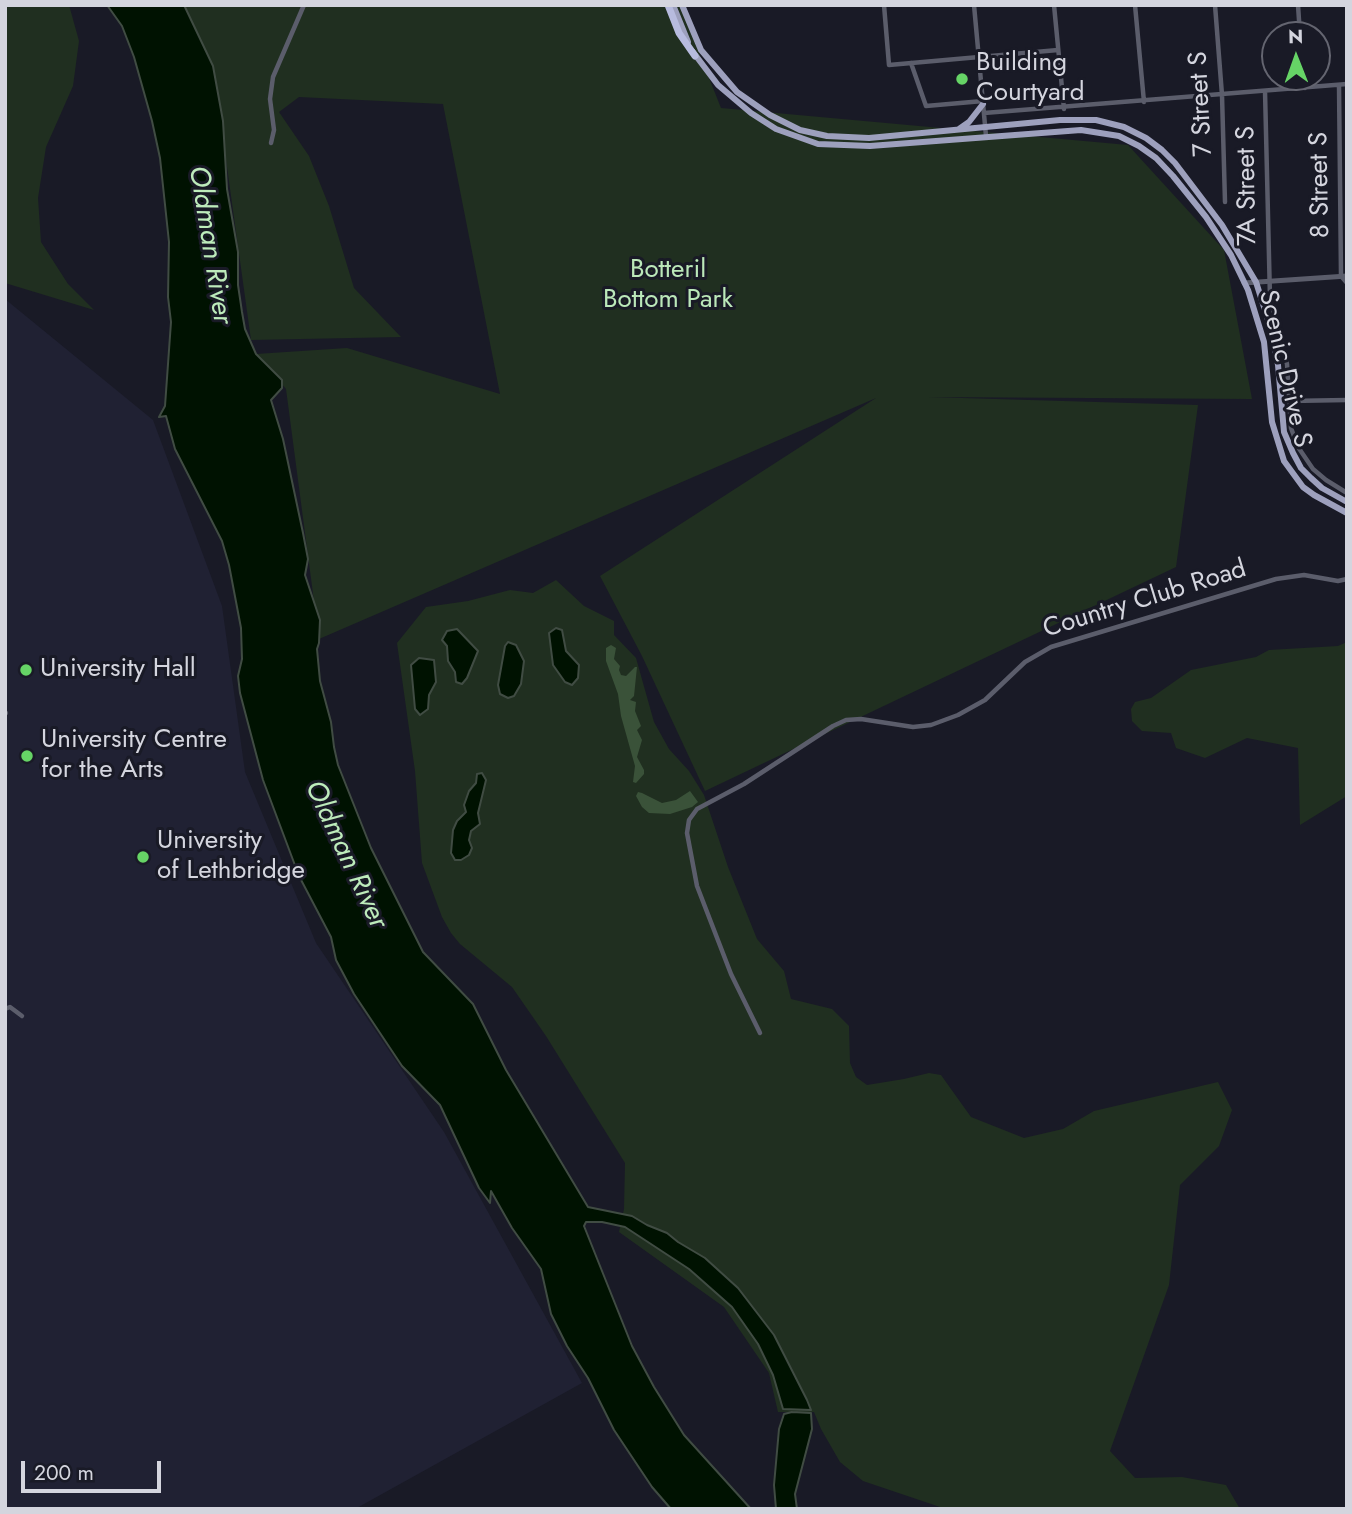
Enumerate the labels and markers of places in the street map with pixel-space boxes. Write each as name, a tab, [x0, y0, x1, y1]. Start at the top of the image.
place label: Building Courtyard	[976, 48, 1084, 110]
marker: Building Courtyard	[954, 71, 970, 87]
place label: University Hall	[40, 654, 196, 686]
marker: University Hall	[18, 662, 34, 678]
place label: University Centre for the Arts	[41, 725, 227, 786]
marker: University Centre for the Arts	[19, 748, 35, 764]
place label: University of Lethbridge	[157, 826, 305, 888]
marker: University of Lethbridge	[135, 849, 151, 865]

